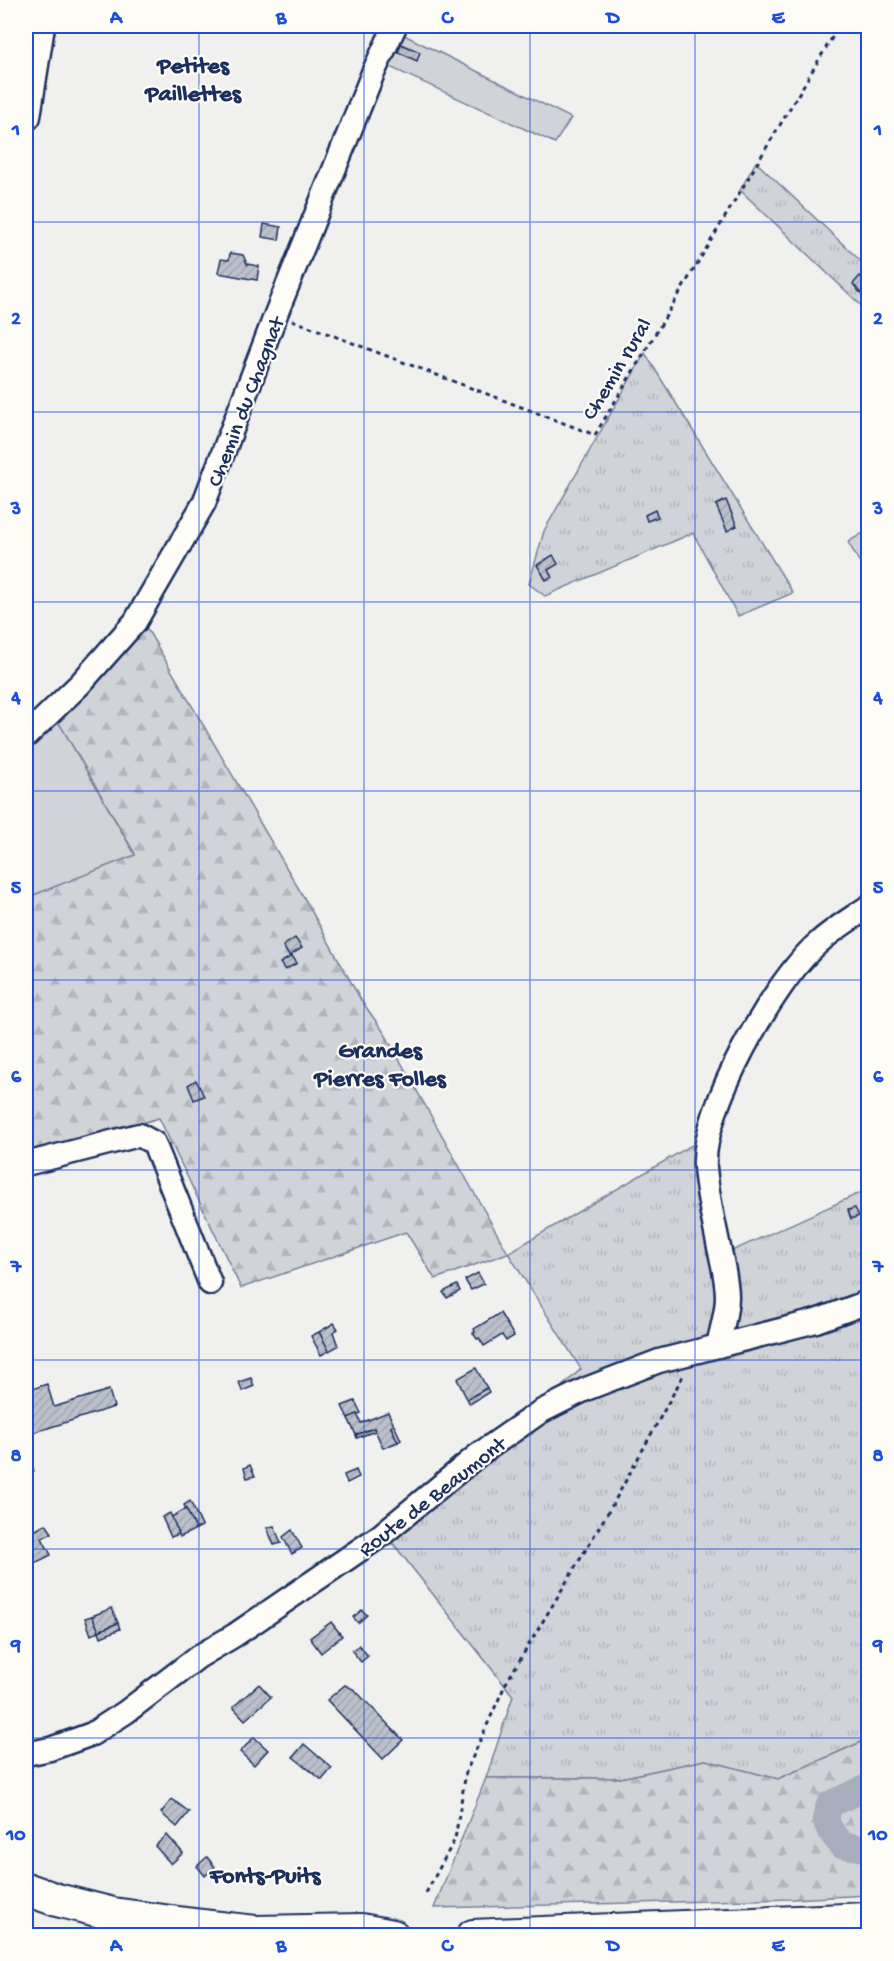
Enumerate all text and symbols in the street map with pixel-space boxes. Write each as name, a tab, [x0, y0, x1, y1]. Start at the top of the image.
text: A	[109, 8, 124, 31]
text: B	[275, 8, 287, 31]
text: C	[441, 8, 455, 31]
text: D	[604, 8, 620, 31]
text: E	[772, 8, 786, 31]
district label: Petites Paillettes	[143, 53, 242, 110]
text: 1	[11, 120, 20, 143]
text: 1	[873, 120, 882, 143]
text: 2	[11, 309, 21, 332]
text: 2	[873, 309, 883, 332]
street label: Chemin du Chagnat	[203, 312, 293, 491]
street label: Chemin rural	[578, 314, 659, 426]
text: 3	[10, 499, 21, 522]
text: 3	[872, 499, 883, 522]
text: 4	[10, 688, 21, 711]
text: 4	[872, 688, 883, 711]
text: 5	[11, 878, 22, 901]
text: 5	[873, 878, 884, 901]
district label: Grandes Pierres Folles	[312, 1038, 447, 1095]
text: 6	[11, 1067, 22, 1090]
text: 6	[873, 1067, 884, 1090]
text: 7	[10, 1257, 23, 1280]
text: 7	[872, 1257, 885, 1280]
street label: Route de Beaumont	[355, 1431, 514, 1564]
text: 8	[11, 1446, 22, 1469]
text: 8	[873, 1446, 884, 1469]
text: 9	[10, 1636, 21, 1659]
text: 9	[872, 1636, 883, 1659]
text: 10	[5, 1825, 26, 1848]
text: 10	[867, 1825, 888, 1848]
district label: Fonts-Puits	[209, 1863, 321, 1892]
text: A	[109, 1936, 124, 1959]
text: B	[275, 1936, 287, 1959]
text: C	[441, 1936, 455, 1959]
text: D	[604, 1936, 620, 1959]
text: E	[772, 1936, 786, 1959]

